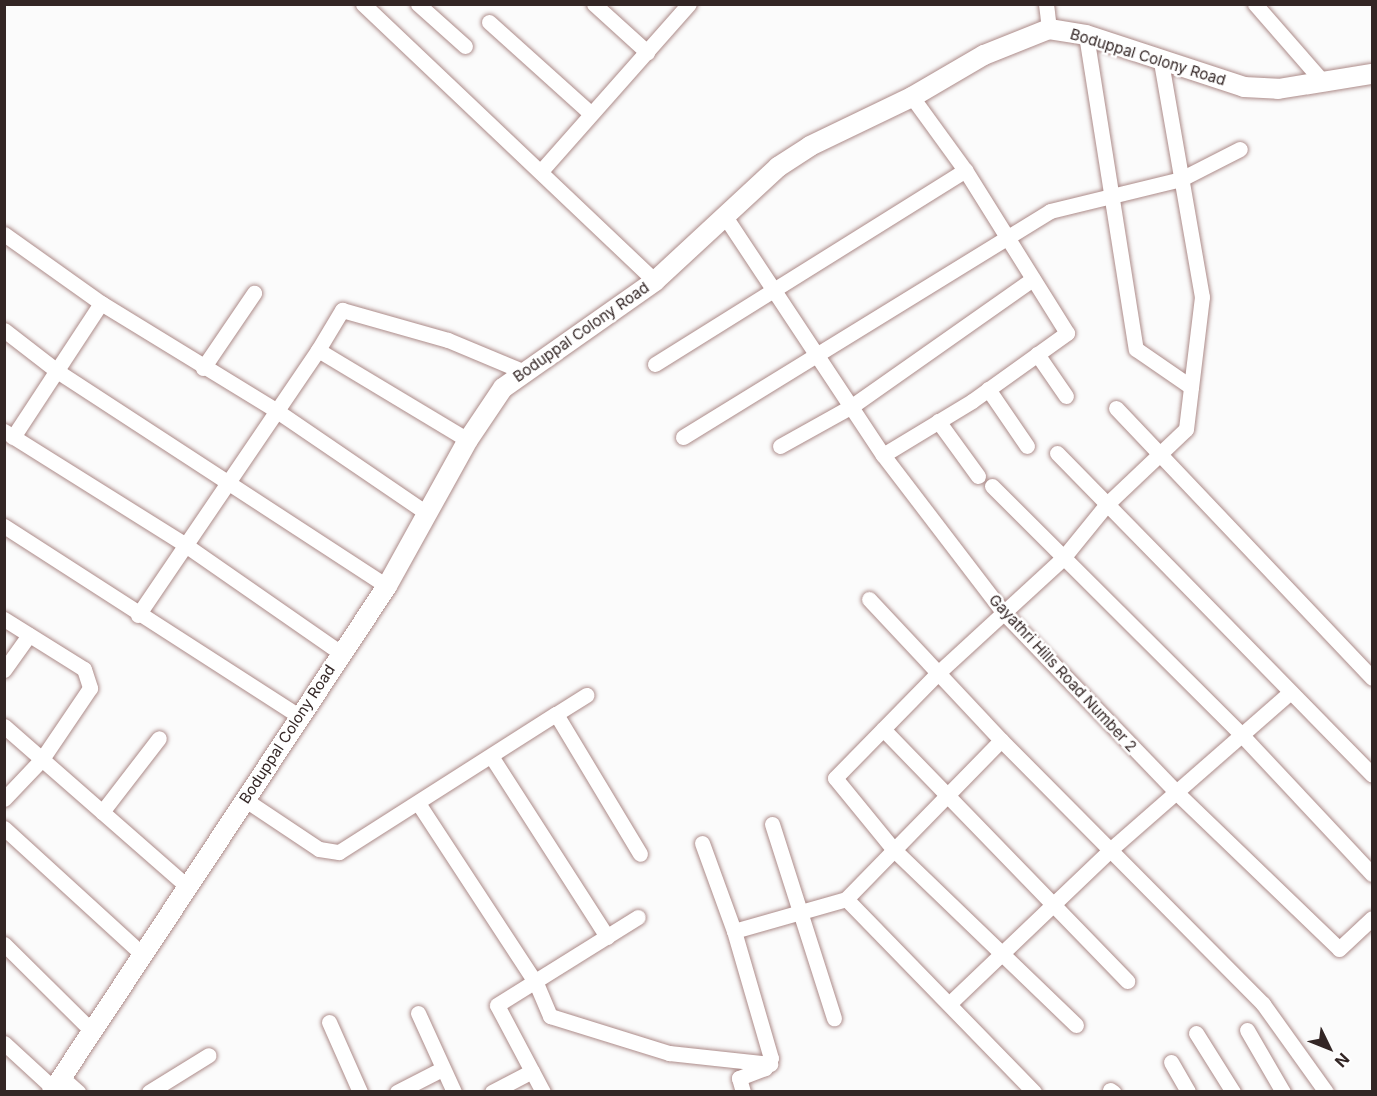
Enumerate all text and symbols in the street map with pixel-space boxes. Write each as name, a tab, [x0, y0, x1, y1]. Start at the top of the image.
street label: Boduppal Colony Road	[1068, 25, 1228, 89]
street label: Boduppal Colony Road	[510, 278, 652, 386]
street label: Gayathri Hills Road Number 2	[985, 591, 1141, 755]
street label: Boduppal Colony Road	[235, 661, 339, 807]
north arrow	[1299, 1018, 1359, 1078]
text: N	[1331, 1049, 1354, 1072]

